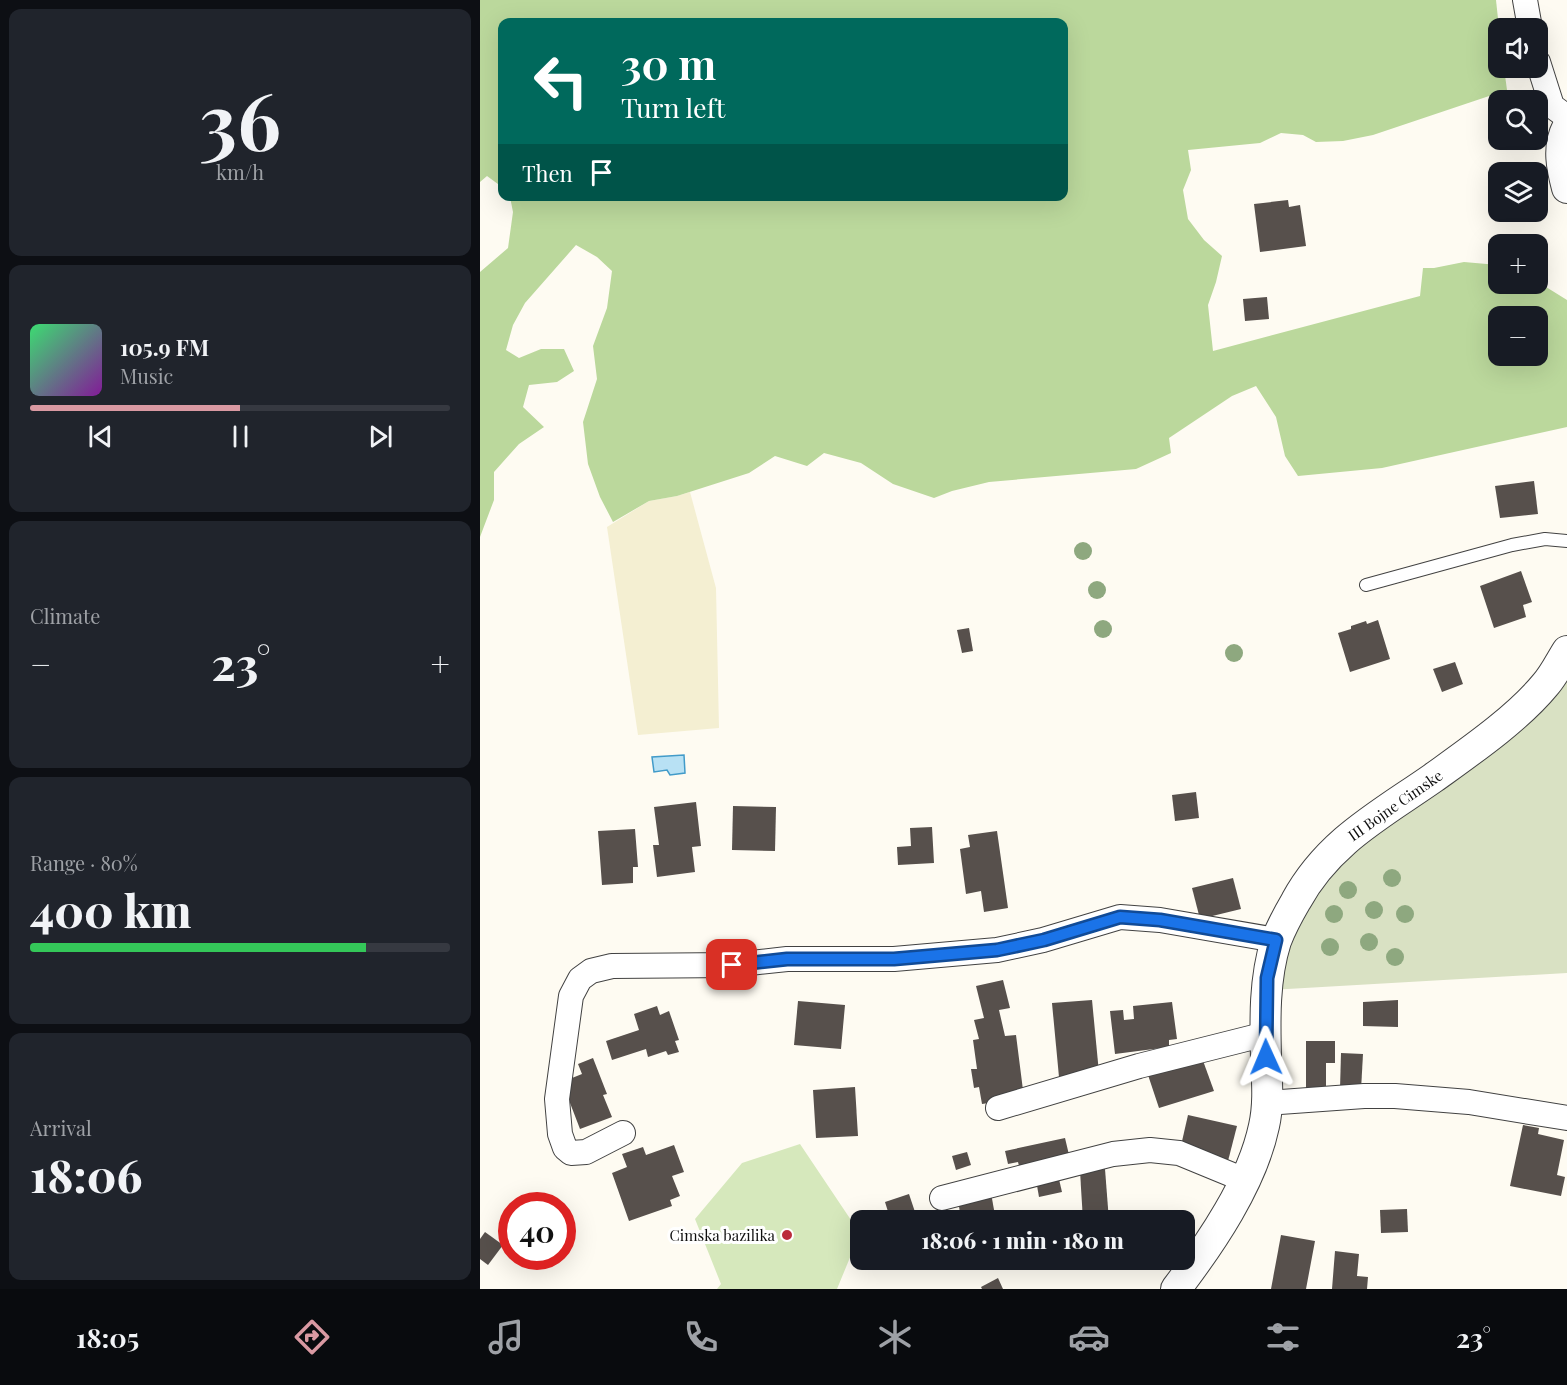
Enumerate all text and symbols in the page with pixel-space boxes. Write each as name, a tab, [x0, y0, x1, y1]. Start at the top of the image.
map controls	[1488, 18, 1548, 366]
button: sound	[1488, 18, 1548, 78]
text: 30 m	[621, 35, 716, 91]
icon: left	[522, 42, 600, 120]
text: 36	[199, 67, 281, 171]
text: Turn left	[621, 89, 725, 125]
button: search	[1488, 90, 1548, 150]
icon: arrive	[585, 156, 618, 189]
text: km/h	[216, 158, 264, 185]
text: Then	[522, 158, 573, 188]
button: layers	[1488, 162, 1548, 222]
button: +	[1488, 234, 1548, 294]
button: −	[1488, 306, 1548, 366]
text: 105.9 FM	[120, 332, 209, 362]
text: Music	[120, 362, 173, 389]
icon: previous	[84, 420, 117, 453]
icon: pause	[224, 420, 257, 453]
icon: next	[364, 420, 397, 453]
text: Climate	[30, 602, 100, 629]
text: 23°	[211, 632, 270, 692]
text: −	[30, 641, 51, 685]
text: +	[431, 641, 450, 685]
street label: III Bojne Cimske	[1344, 765, 1446, 845]
text: Range · 80%	[30, 849, 138, 876]
text: 400 km	[30, 879, 191, 939]
pin	[706, 939, 757, 990]
icon: arrive	[715, 948, 748, 981]
position arrow	[1234, 1025, 1298, 1089]
text: Arrival	[30, 1114, 92, 1141]
text: 18:06	[30, 1144, 142, 1204]
speed limit sign: 40	[498, 1192, 576, 1270]
place label: Cimska bazilika	[669, 1225, 776, 1245]
text: 18:06 · 1 min · 180 m	[921, 1225, 1124, 1255]
marker: Cimska bazilika	[780, 1228, 794, 1242]
icon: directions	[291, 1316, 333, 1358]
icon: music	[485, 1316, 527, 1358]
icon: phone	[680, 1316, 722, 1358]
icon: climate	[874, 1316, 916, 1358]
icon: car	[1068, 1316, 1110, 1358]
icon: filters	[1262, 1316, 1304, 1358]
text: 18:05	[76, 1319, 139, 1355]
text: 23°	[1456, 1319, 1491, 1355]

